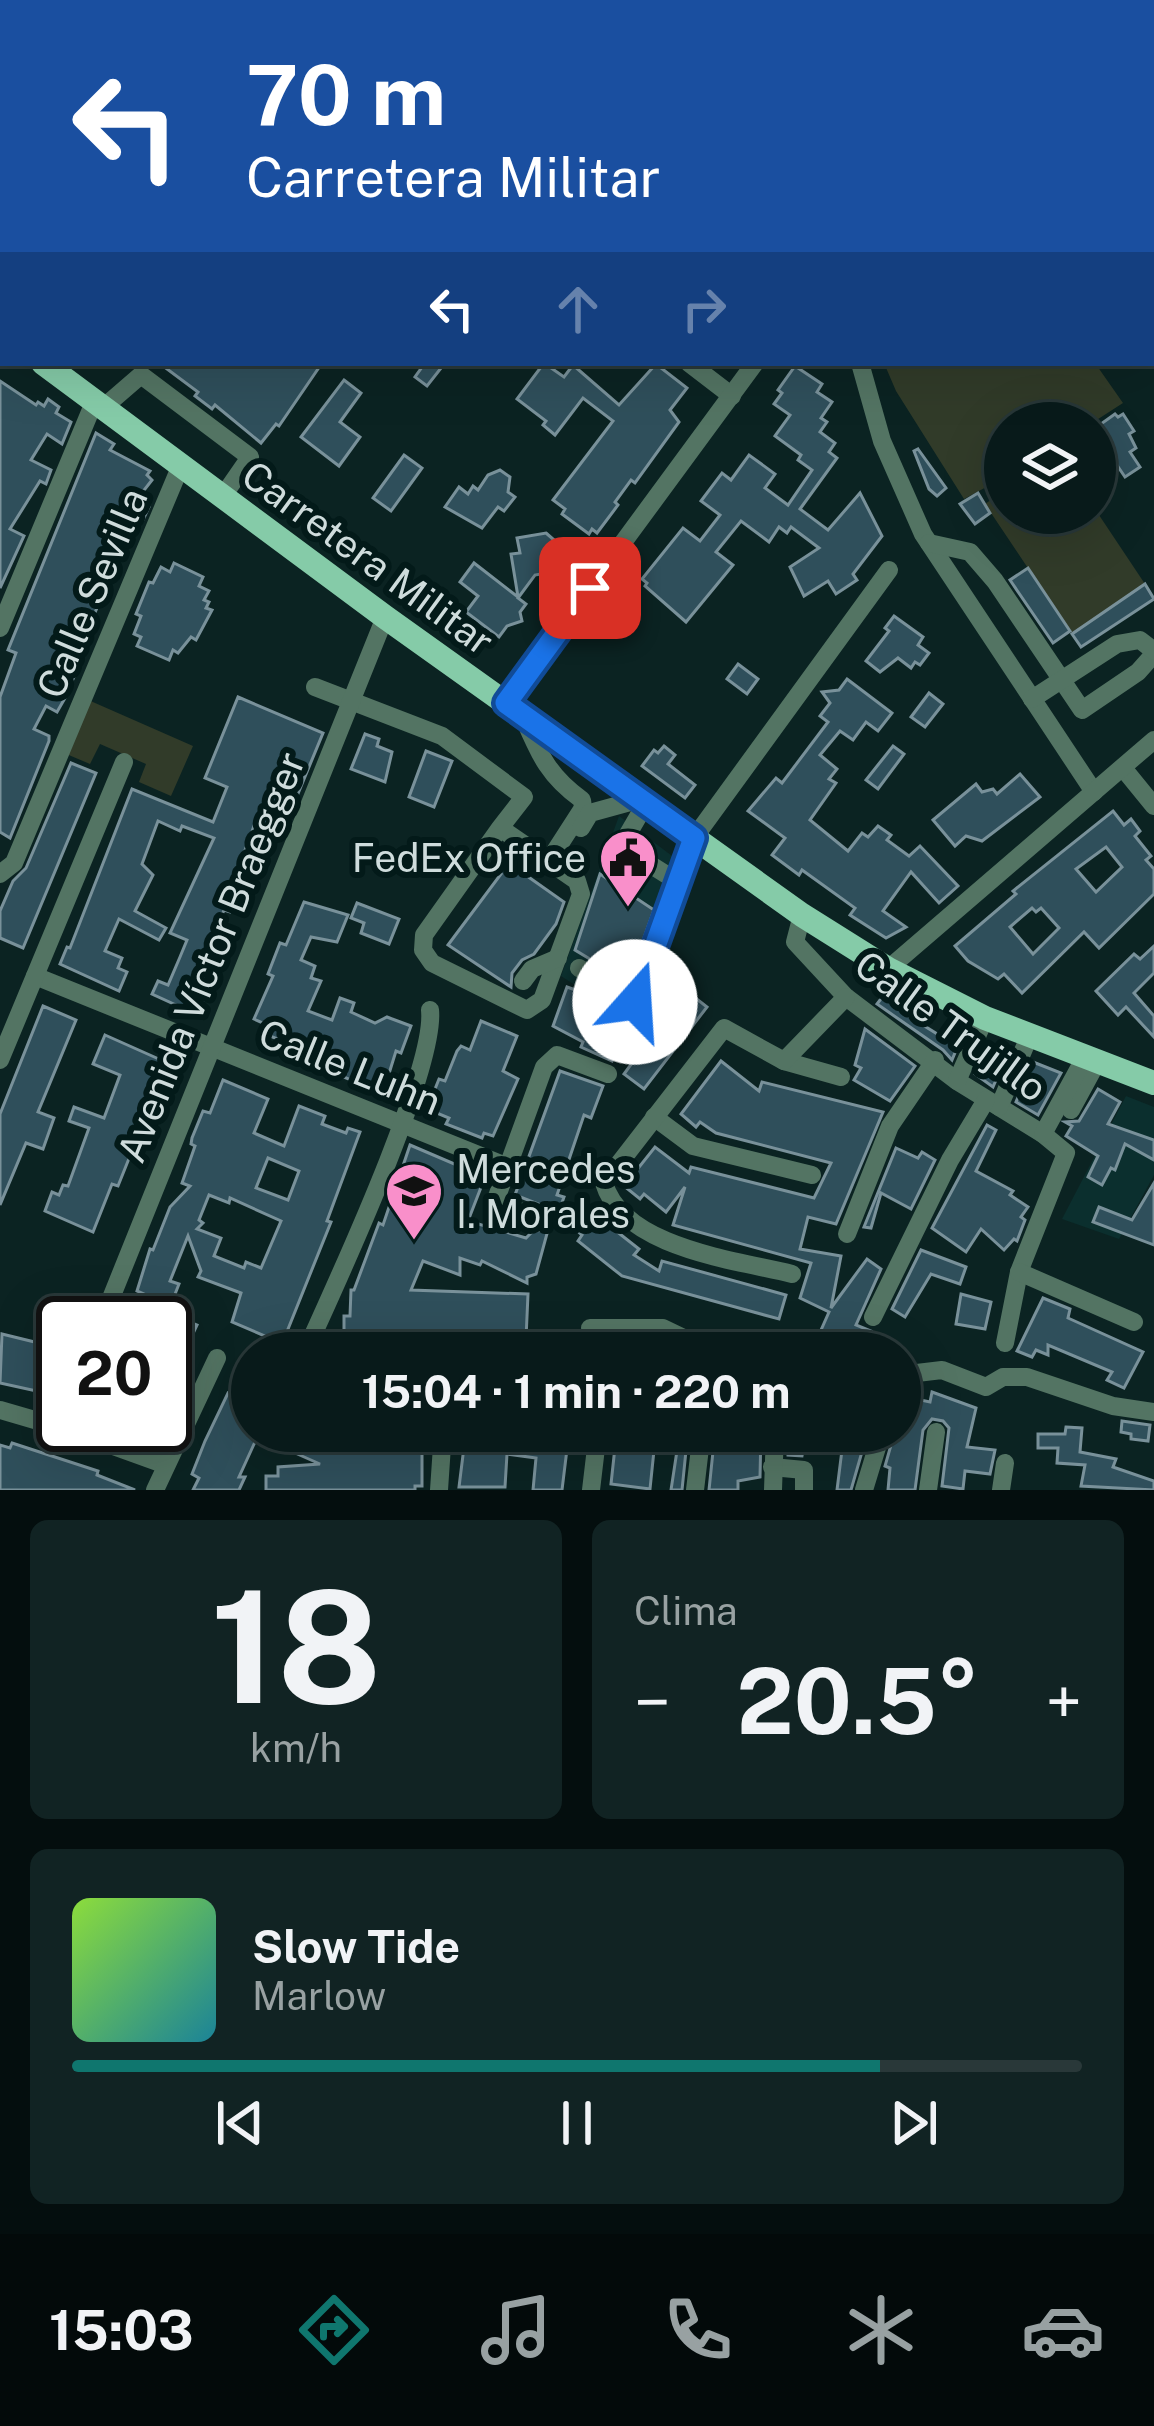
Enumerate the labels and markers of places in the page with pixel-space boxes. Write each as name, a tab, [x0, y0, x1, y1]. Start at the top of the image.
pin	[539, 537, 641, 639]
public building icon: FedEx Office	[597, 827, 659, 909]
place label: FedEx Office	[352, 835, 586, 881]
place label: Mercedes I. Morales	[456, 1146, 635, 1237]
school or university icon: Mercedes I. Morales	[383, 1160, 445, 1242]

